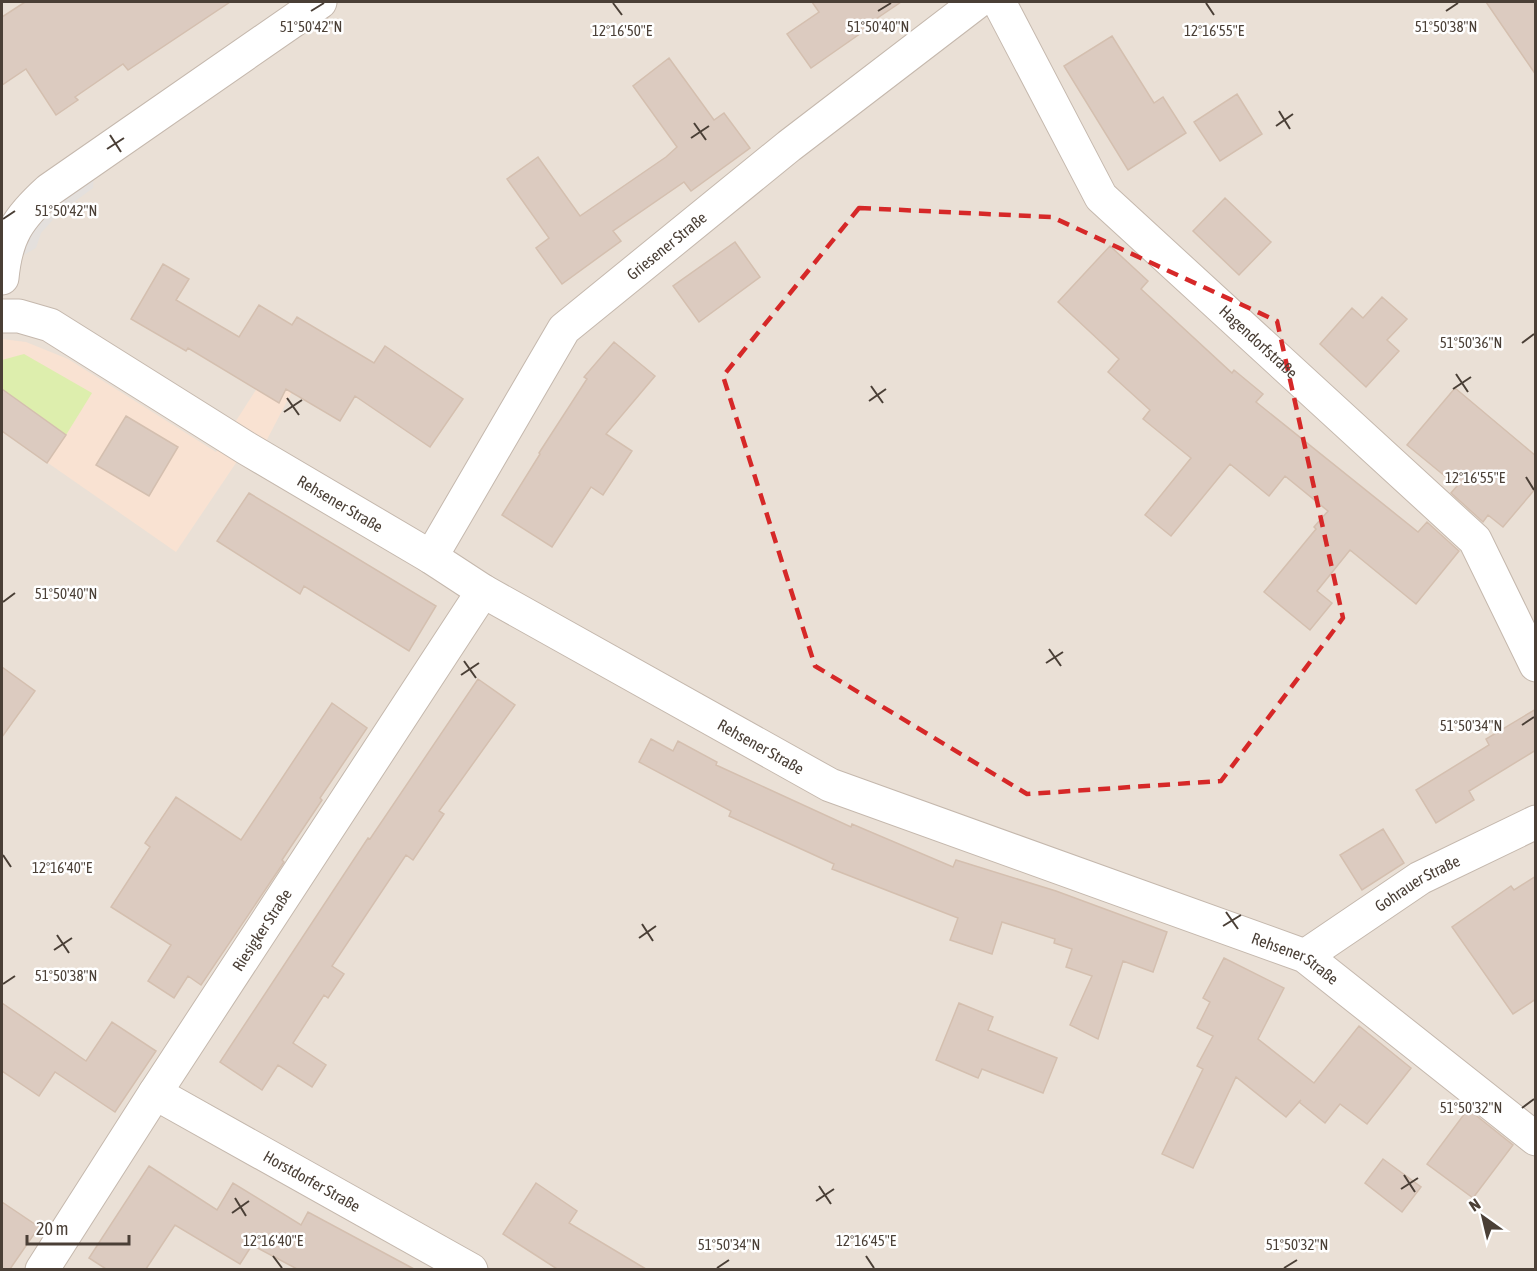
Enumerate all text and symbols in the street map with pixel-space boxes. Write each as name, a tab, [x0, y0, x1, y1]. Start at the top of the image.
text: 51°50'42"N	[280, 18, 342, 35]
text: 51°50'40"N	[847, 18, 909, 35]
text: 51°50'38"N	[1415, 18, 1477, 35]
text: 12°16'50"E	[592, 22, 653, 39]
text: 12°16'55"E	[1184, 22, 1245, 39]
text: 51°50'42"N	[35, 202, 97, 219]
street label: Griesener Straße	[623, 208, 710, 283]
street label: Hagendorfstraße	[1216, 301, 1301, 382]
text: 51°50'36"N	[1440, 334, 1502, 351]
text: 12°16'55"E	[1445, 469, 1506, 486]
street label: Rehsener Straße	[294, 471, 386, 536]
text: 51°50'40"N	[35, 585, 97, 602]
street label: Rehsener Straße	[715, 715, 807, 778]
text: 51°50'34"N	[1440, 717, 1502, 734]
street label: Gohrauer Straße	[1371, 851, 1462, 915]
text: 12°16'40"E	[32, 859, 93, 876]
street label: Riesigker Straße	[228, 885, 295, 974]
street label: Rehsener Straße	[1249, 929, 1342, 988]
text: 51°50'38"N	[35, 967, 97, 984]
text: 51°50'32"N	[1440, 1099, 1502, 1116]
street label: Horstdorfer Straße	[261, 1147, 364, 1215]
north arrow	[1453, 1187, 1513, 1247]
text: N	[1466, 1194, 1484, 1215]
scale bar	[27, 1208, 129, 1246]
text: 20 m	[36, 1218, 68, 1239]
text: 12°16'40"E	[243, 1232, 304, 1249]
text: 12°16'45"E	[836, 1232, 897, 1249]
text: 51°50'34"N	[698, 1236, 760, 1253]
text: 51°50'32"N	[1266, 1236, 1328, 1253]

